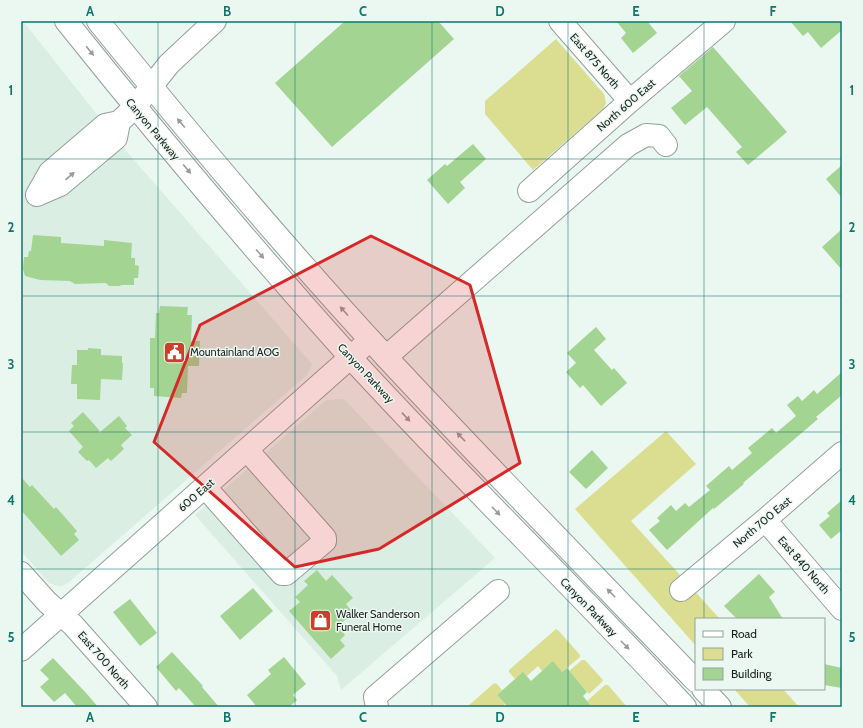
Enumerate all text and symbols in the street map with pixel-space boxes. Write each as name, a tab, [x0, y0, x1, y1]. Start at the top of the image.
text: A	[86, 3, 95, 19]
text: B	[223, 3, 231, 19]
text: C	[359, 3, 367, 19]
text: D	[495, 3, 505, 19]
text: E	[632, 3, 640, 19]
text: F	[770, 3, 777, 19]
street label: East 875 North	[567, 30, 623, 92]
one-way arrow	[86, 46, 95, 57]
street label: North 600 East	[594, 76, 658, 134]
text: 1	[9, 82, 13, 98]
text: 1	[850, 82, 854, 98]
street label: Canyon Parkway	[123, 95, 183, 163]
one-way arrow	[177, 118, 186, 128]
one-way arrow	[182, 164, 191, 174]
one-way arrow	[65, 172, 76, 181]
text: 2	[8, 219, 15, 235]
text: 2	[849, 219, 856, 235]
one-way arrow	[256, 248, 265, 259]
one-way arrow	[340, 306, 349, 316]
public building icon: Mountainland AOG	[162, 339, 188, 365]
street label: Canyon Parkway	[335, 340, 398, 406]
place label: Mountainland AOG	[190, 345, 279, 359]
text: 3	[7, 356, 15, 372]
text: 3	[848, 356, 856, 372]
one-way arrow	[402, 412, 411, 422]
one-way arrow	[456, 432, 466, 442]
street label: 600 East	[175, 475, 217, 515]
text: 4	[7, 492, 15, 508]
text: 4	[848, 492, 856, 508]
street label: North 700 East	[730, 493, 794, 551]
one-way arrow	[491, 506, 501, 516]
street label: East 840 North	[775, 533, 833, 597]
street label: Canyon Parkway	[557, 575, 621, 640]
one-way arrow	[606, 588, 616, 598]
shop icon: Walker Sanderson Funeral Home	[308, 607, 334, 633]
place label: Walker Sanderson Funeral Home	[336, 607, 420, 634]
legend	[695, 618, 825, 690]
text: Road	[731, 626, 757, 641]
street label: East 700 North	[75, 628, 133, 692]
text: 5	[8, 629, 15, 645]
text: 5	[849, 629, 856, 645]
one-way arrow	[620, 640, 630, 650]
text: Park	[731, 646, 753, 661]
text: Building	[731, 666, 773, 681]
text: A	[86, 709, 95, 725]
text: B	[223, 709, 231, 725]
text: C	[359, 709, 367, 725]
text: D	[495, 709, 505, 725]
text: E	[632, 709, 640, 725]
text: F	[770, 709, 777, 725]

